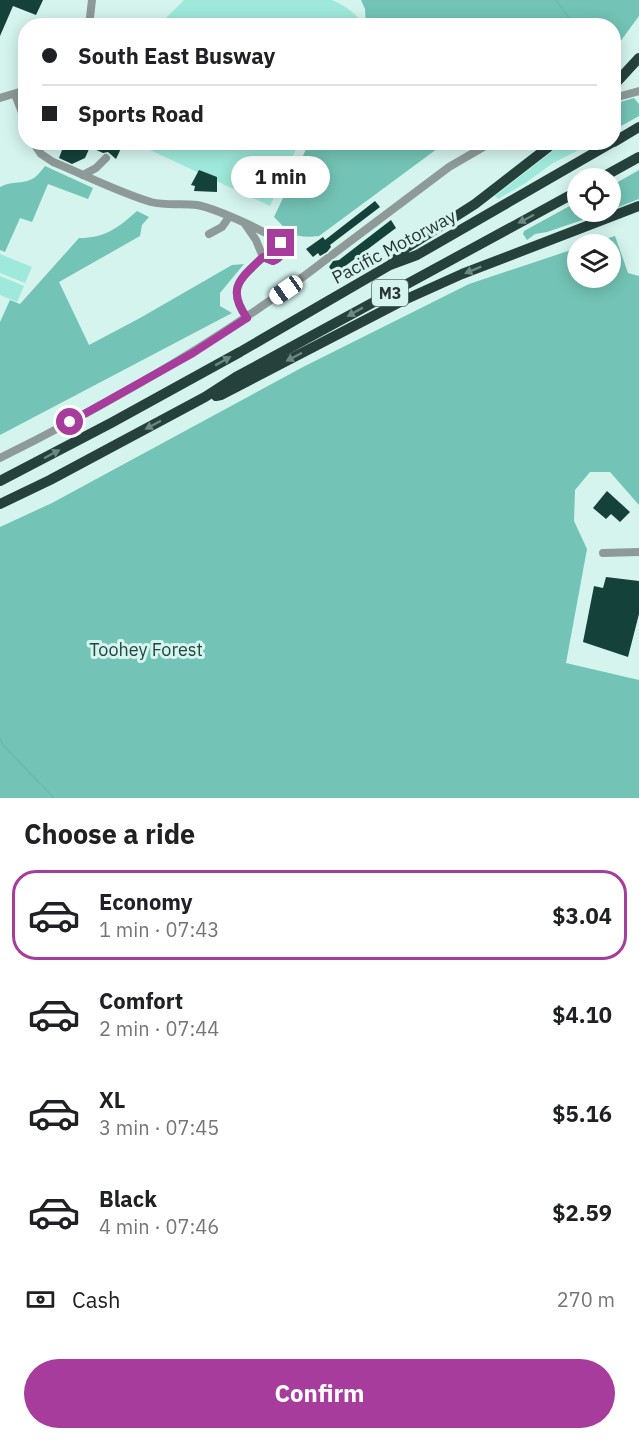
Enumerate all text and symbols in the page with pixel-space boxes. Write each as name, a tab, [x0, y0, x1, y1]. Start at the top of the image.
text: South East Busway	[78, 41, 275, 70]
text: Sports Road	[78, 99, 204, 128]
callout: 1 min	[232, 156, 330, 198]
text: 1 min	[254, 163, 307, 190]
map controls	[567, 168, 621, 288]
button: locate	[567, 168, 621, 222]
street label: Pacific Motorway	[328, 204, 460, 289]
one-way arrow	[517, 214, 534, 224]
route end	[267, 229, 294, 256]
button: layers	[567, 234, 621, 288]
one-way arrow	[463, 265, 481, 275]
car	[266, 272, 306, 308]
road number: M3	[372, 280, 408, 306]
one-way arrow	[346, 307, 363, 317]
one-way arrow	[285, 352, 302, 362]
one-way arrow	[215, 356, 232, 366]
route start	[56, 408, 83, 435]
one-way arrow	[144, 420, 161, 430]
one-way arrow	[43, 450, 61, 460]
park label: Toohey Forest	[89, 638, 203, 661]
text: Choose a ride	[24, 816, 195, 851]
text: Economy	[99, 887, 193, 916]
icon: car	[27, 888, 81, 942]
text: $3.04	[552, 901, 612, 930]
text: 1 min · 07:43	[99, 916, 219, 943]
text: Comfort	[99, 986, 183, 1015]
icon: car	[27, 987, 81, 1041]
text: $4.10	[552, 1000, 612, 1029]
text: 2 min · 07:44	[99, 1015, 219, 1042]
text: XL	[99, 1085, 125, 1114]
icon: car	[27, 1086, 81, 1140]
text: $5.16	[552, 1099, 612, 1128]
text: 3 min · 07:45	[99, 1114, 219, 1141]
text: Black	[99, 1184, 157, 1213]
icon: car	[27, 1185, 81, 1239]
text: $2.59	[552, 1198, 612, 1227]
text: 4 min · 07:46	[99, 1213, 219, 1240]
icon: cash	[24, 1283, 57, 1316]
text: Cash	[72, 1285, 121, 1314]
text: 270 m	[557, 1286, 615, 1313]
button: Confirm	[24, 1359, 615, 1428]

